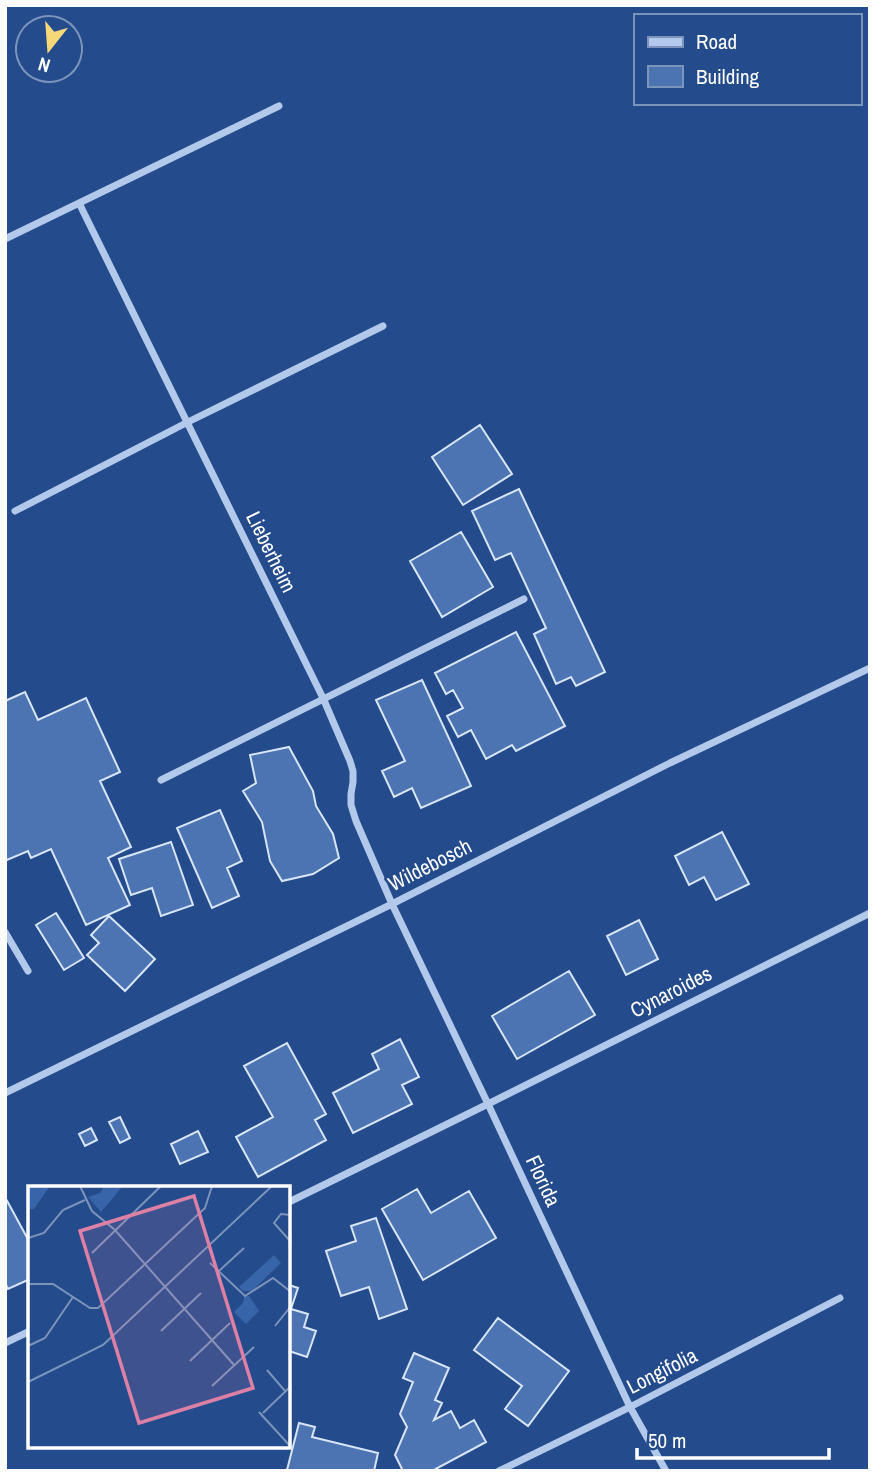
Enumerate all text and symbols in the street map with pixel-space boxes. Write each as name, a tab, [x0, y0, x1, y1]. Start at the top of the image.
north arrow	[14, 14, 84, 84]
legend	[634, 14, 861, 105]
text: Road	[696, 27, 737, 56]
text: N	[35, 51, 53, 79]
text: Building	[696, 62, 760, 91]
street label: Lieberheim	[239, 506, 304, 597]
street label: Wildebosch	[383, 831, 476, 898]
street label: Cynaroides	[625, 959, 717, 1024]
street label: Florida	[519, 1150, 568, 1212]
inset map	[28, 1186, 290, 1448]
street label: Longifolia	[621, 1340, 702, 1401]
scale bar	[637, 1416, 830, 1460]
text: 50 m	[648, 1426, 686, 1455]

